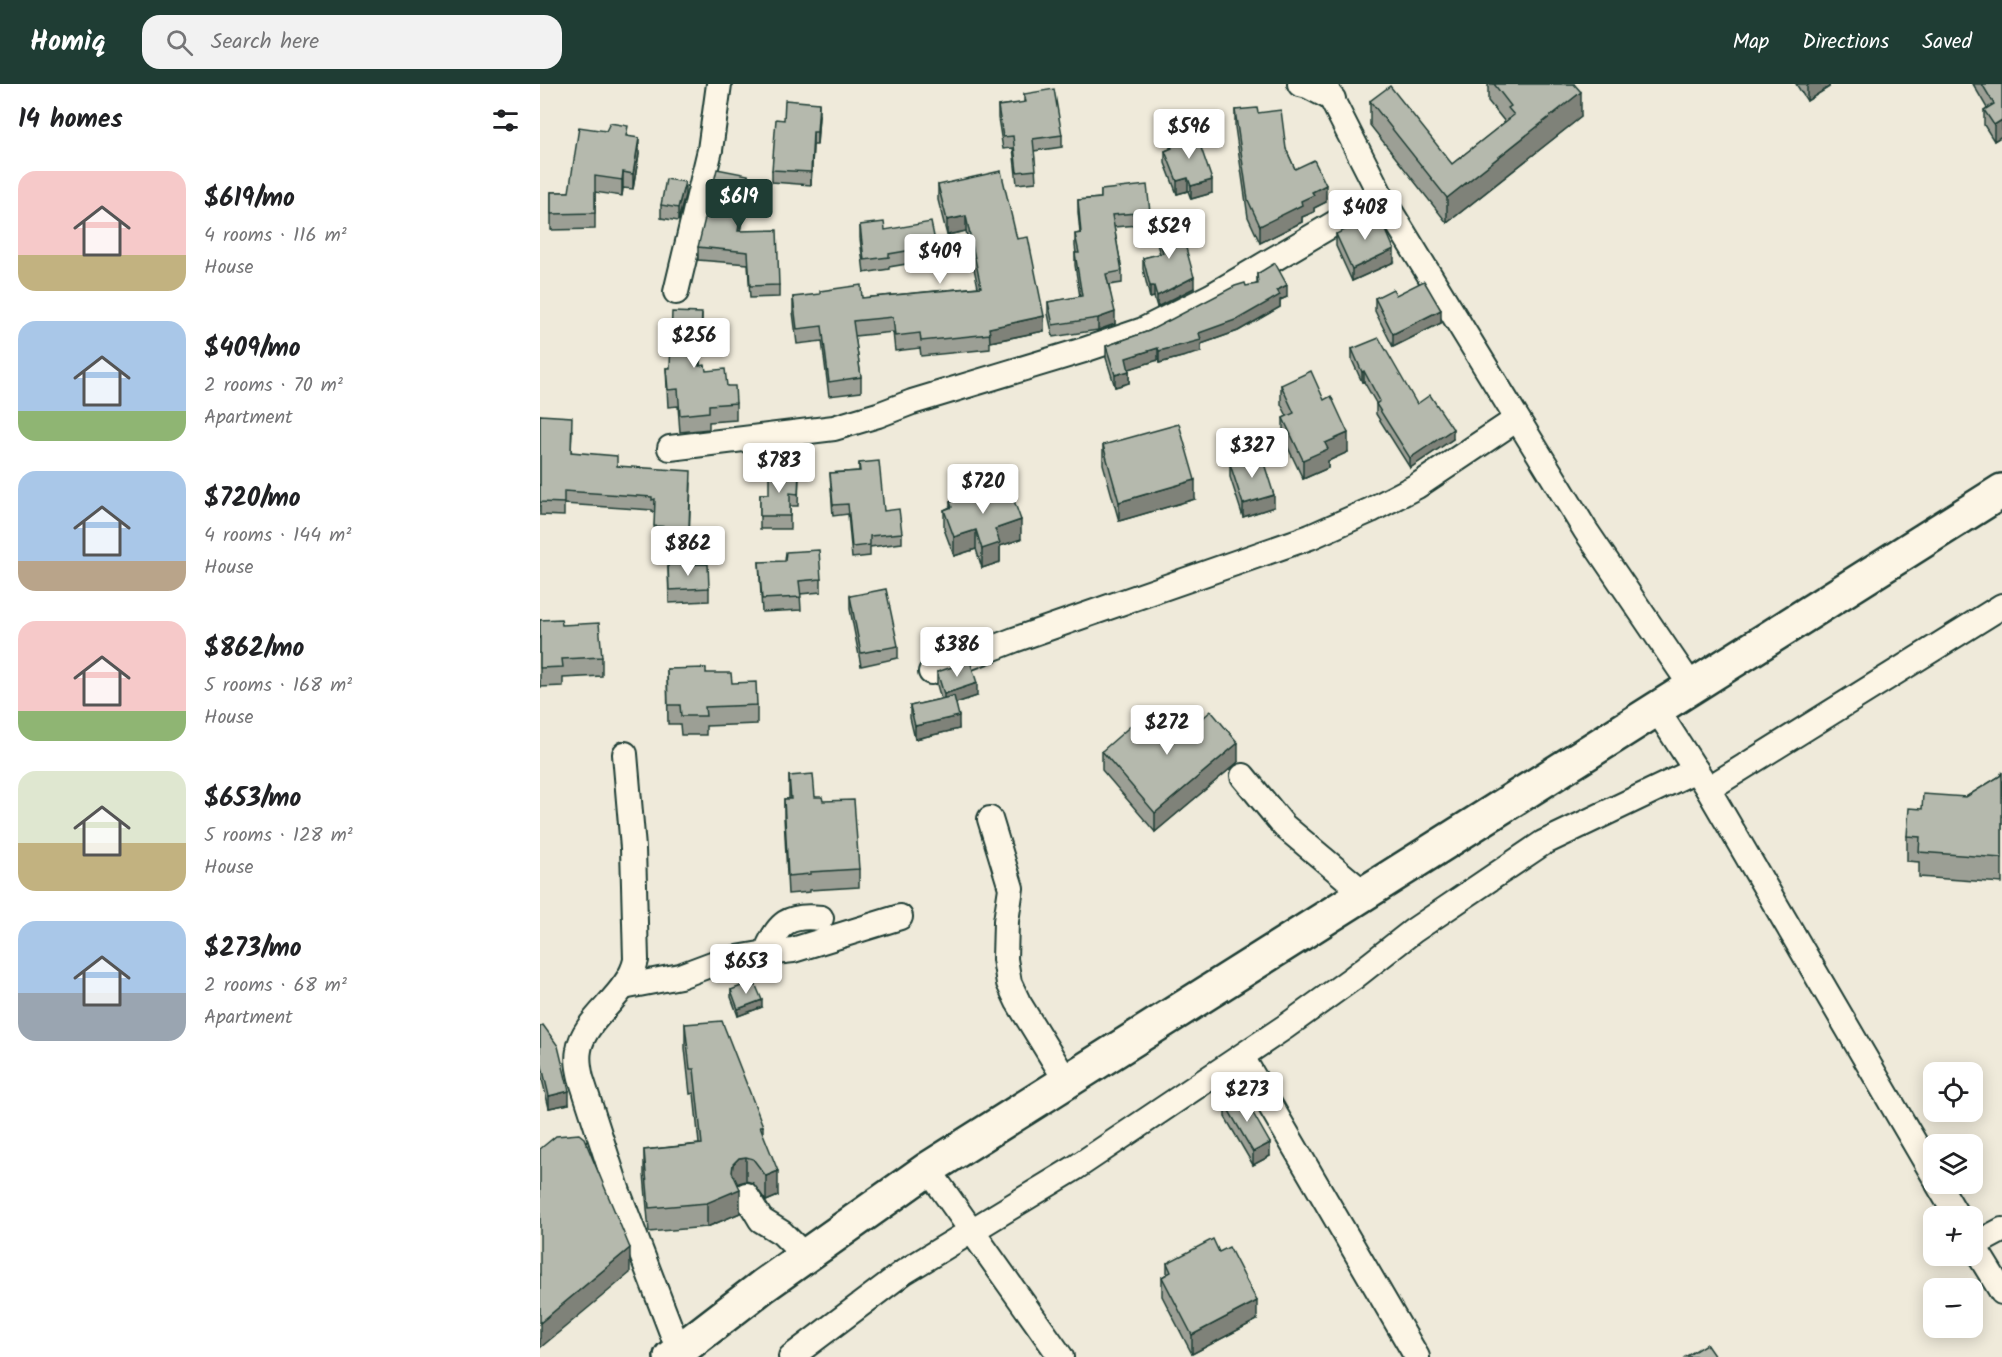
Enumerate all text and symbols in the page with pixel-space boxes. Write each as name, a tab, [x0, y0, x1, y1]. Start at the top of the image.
search box	[142, 15, 562, 69]
text: Homiq	[30, 20, 106, 65]
text: Search here	[211, 25, 319, 60]
icon: search	[163, 26, 196, 59]
text: Map	[1733, 26, 1769, 59]
text: Directions	[1802, 26, 1889, 59]
text: Saved	[1922, 26, 1972, 59]
text: 14 homes	[18, 99, 123, 141]
icon: filters	[489, 104, 522, 137]
pin: $596	[1153, 109, 1225, 160]
text: $596	[1168, 112, 1210, 144]
text: $619/mo	[204, 178, 295, 220]
pin: $619	[703, 179, 775, 230]
text: $619	[720, 182, 758, 214]
pin: $408	[1329, 190, 1401, 241]
text: $408	[1343, 193, 1387, 225]
icon: home	[66, 195, 138, 267]
pin: $529	[1133, 209, 1205, 260]
text: $529	[1147, 212, 1191, 244]
text: 4 rooms · 116 m²	[204, 220, 347, 252]
pin: $409	[904, 234, 976, 285]
text: $409	[918, 237, 962, 269]
text: House	[204, 252, 254, 284]
pin: $256	[658, 318, 730, 369]
text: $256	[672, 321, 716, 353]
text: $409/mo	[204, 328, 301, 370]
icon: home	[66, 345, 138, 417]
text: 2 rooms · 70 m²	[204, 370, 343, 402]
text: Apartment	[204, 402, 293, 434]
pin: $327	[1216, 428, 1288, 479]
text: $327	[1230, 431, 1274, 463]
pin: $783	[743, 443, 815, 494]
text: $783	[757, 446, 801, 478]
pin: $720	[947, 464, 1019, 515]
text: $720	[961, 467, 1005, 499]
text: $720/mo	[204, 478, 301, 520]
icon: home	[66, 495, 138, 567]
text: 4 rooms · 144 m²	[204, 520, 351, 552]
pin: $862	[652, 526, 724, 577]
text: $862	[665, 529, 711, 561]
text: House	[204, 552, 254, 584]
pin: $386	[921, 627, 993, 678]
text: $862/mo	[204, 628, 304, 670]
text: $386	[934, 630, 980, 662]
icon: home	[66, 645, 138, 717]
text: 5 rooms · 168 m²	[204, 670, 352, 702]
text: House	[204, 702, 254, 734]
pin: $272	[1131, 705, 1203, 756]
text: $272	[1145, 708, 1189, 740]
text: $653/mo	[204, 778, 301, 820]
icon: home	[66, 795, 138, 867]
text: 5 rooms · 128 m²	[204, 820, 353, 852]
text: House	[204, 852, 254, 884]
text: $273/mo	[204, 928, 302, 970]
pin: $653	[710, 944, 782, 995]
icon: home	[66, 945, 138, 1017]
text: $653	[724, 947, 768, 979]
text: 2 rooms · 68 m²	[204, 970, 347, 1002]
text: Apartment	[204, 1002, 293, 1034]
map controls	[1923, 1062, 1983, 1338]
button: locate	[1923, 1062, 1983, 1122]
pin: $273	[1211, 1072, 1283, 1123]
text: $273	[1225, 1075, 1269, 1107]
button: layers	[1923, 1134, 1983, 1194]
button: +	[1923, 1206, 1983, 1266]
button: −	[1923, 1278, 1983, 1338]

